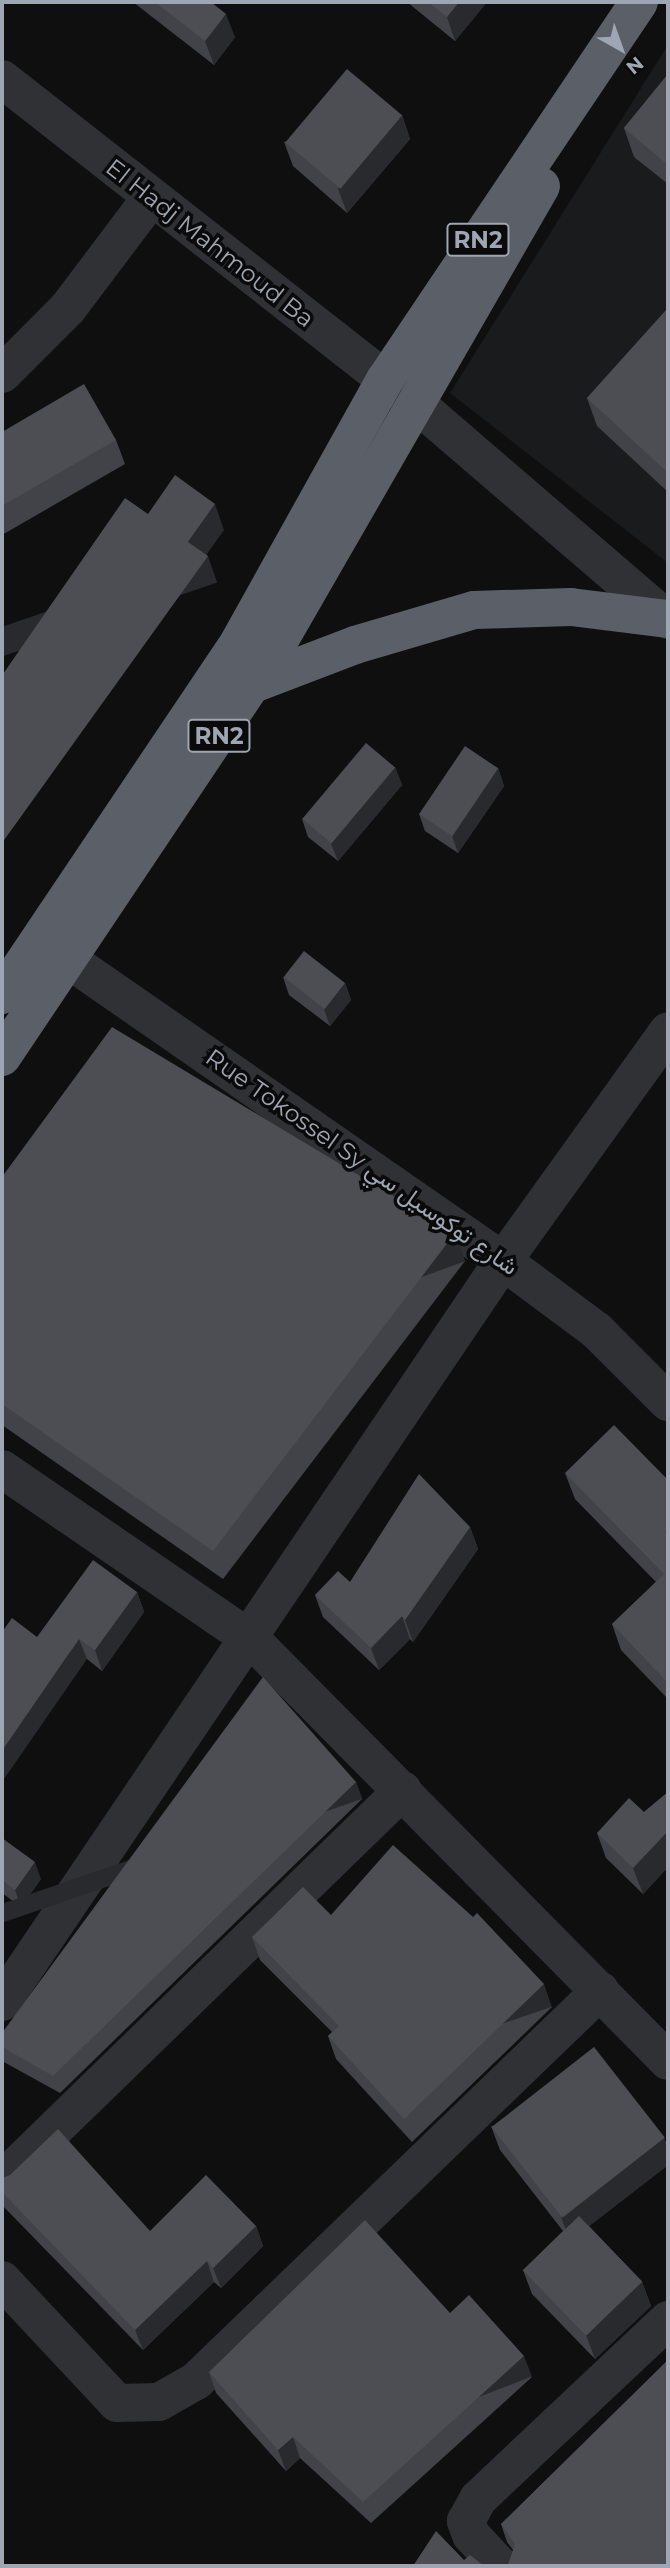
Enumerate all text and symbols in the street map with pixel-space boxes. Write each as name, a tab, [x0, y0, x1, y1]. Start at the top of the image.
north arrow	[586, 14, 656, 84]
text: N	[622, 52, 648, 79]
street label: El Hadj Mahmoud Ba	[100, 153, 320, 333]
road number: RN2	[445, 220, 511, 260]
road number: RN2	[186, 716, 252, 756]
street label: Rue Tokossel Sy شارع توكوسيل سي	[200, 1043, 524, 1281]

